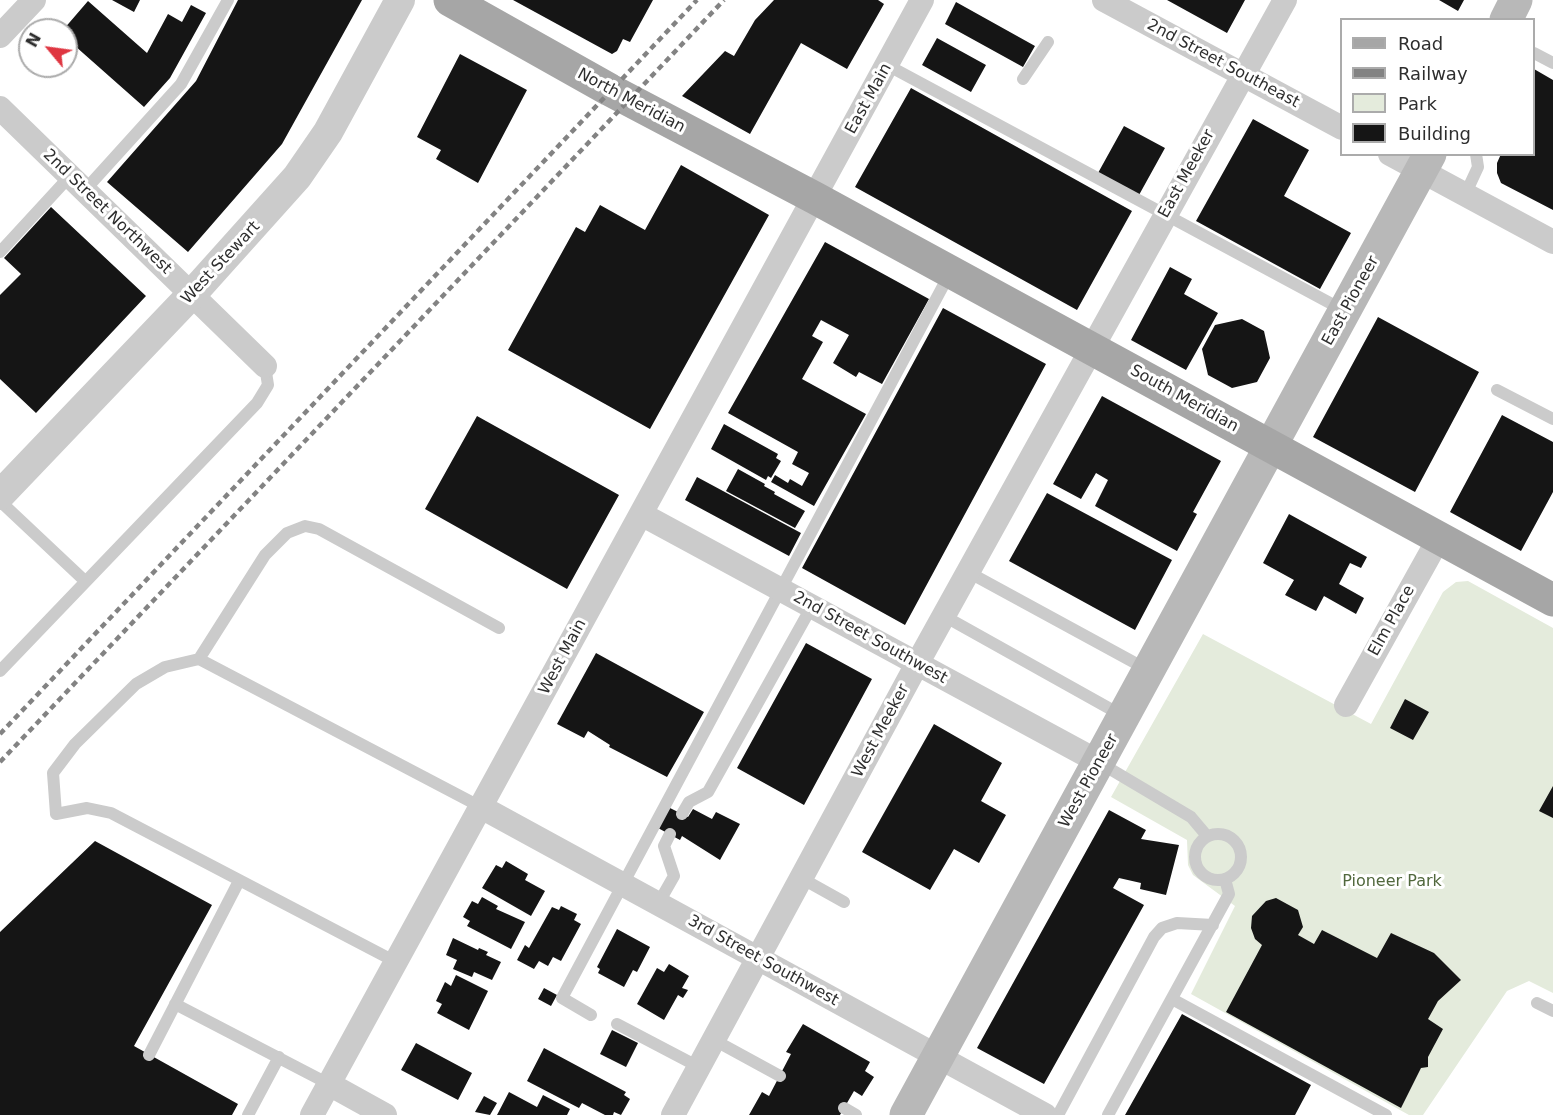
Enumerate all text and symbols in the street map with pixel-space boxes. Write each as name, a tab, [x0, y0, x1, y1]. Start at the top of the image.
street label: 2nd Street Southeast	[1143, 16, 1303, 112]
north arrow	[18, 18, 78, 78]
legend	[1340, 18, 1535, 156]
text: N	[22, 30, 45, 50]
text: Road	[1398, 33, 1443, 54]
street label: East Main	[842, 60, 896, 138]
text: Railway	[1398, 63, 1468, 84]
street label: North Meridian	[574, 65, 688, 137]
text: Park	[1398, 93, 1437, 114]
text: Building	[1398, 123, 1471, 144]
street label: East Meeker	[1155, 126, 1219, 222]
street label: 2nd Street Northwest	[39, 146, 175, 278]
street label: West Stewart	[178, 218, 264, 308]
street label: East Pioneer	[1318, 253, 1384, 349]
street label: South Meridian	[1127, 361, 1241, 437]
street label: Elm Place	[1365, 582, 1419, 660]
street label: 2nd Street Southwest	[790, 588, 950, 688]
street label: West Main	[535, 616, 591, 698]
street label: West Meeker	[848, 681, 914, 781]
street label: West Pioneer	[1055, 731, 1123, 831]
park label: Pioneer Park	[1342, 872, 1442, 892]
street label: 3rd Street Southwest	[684, 912, 842, 1010]

